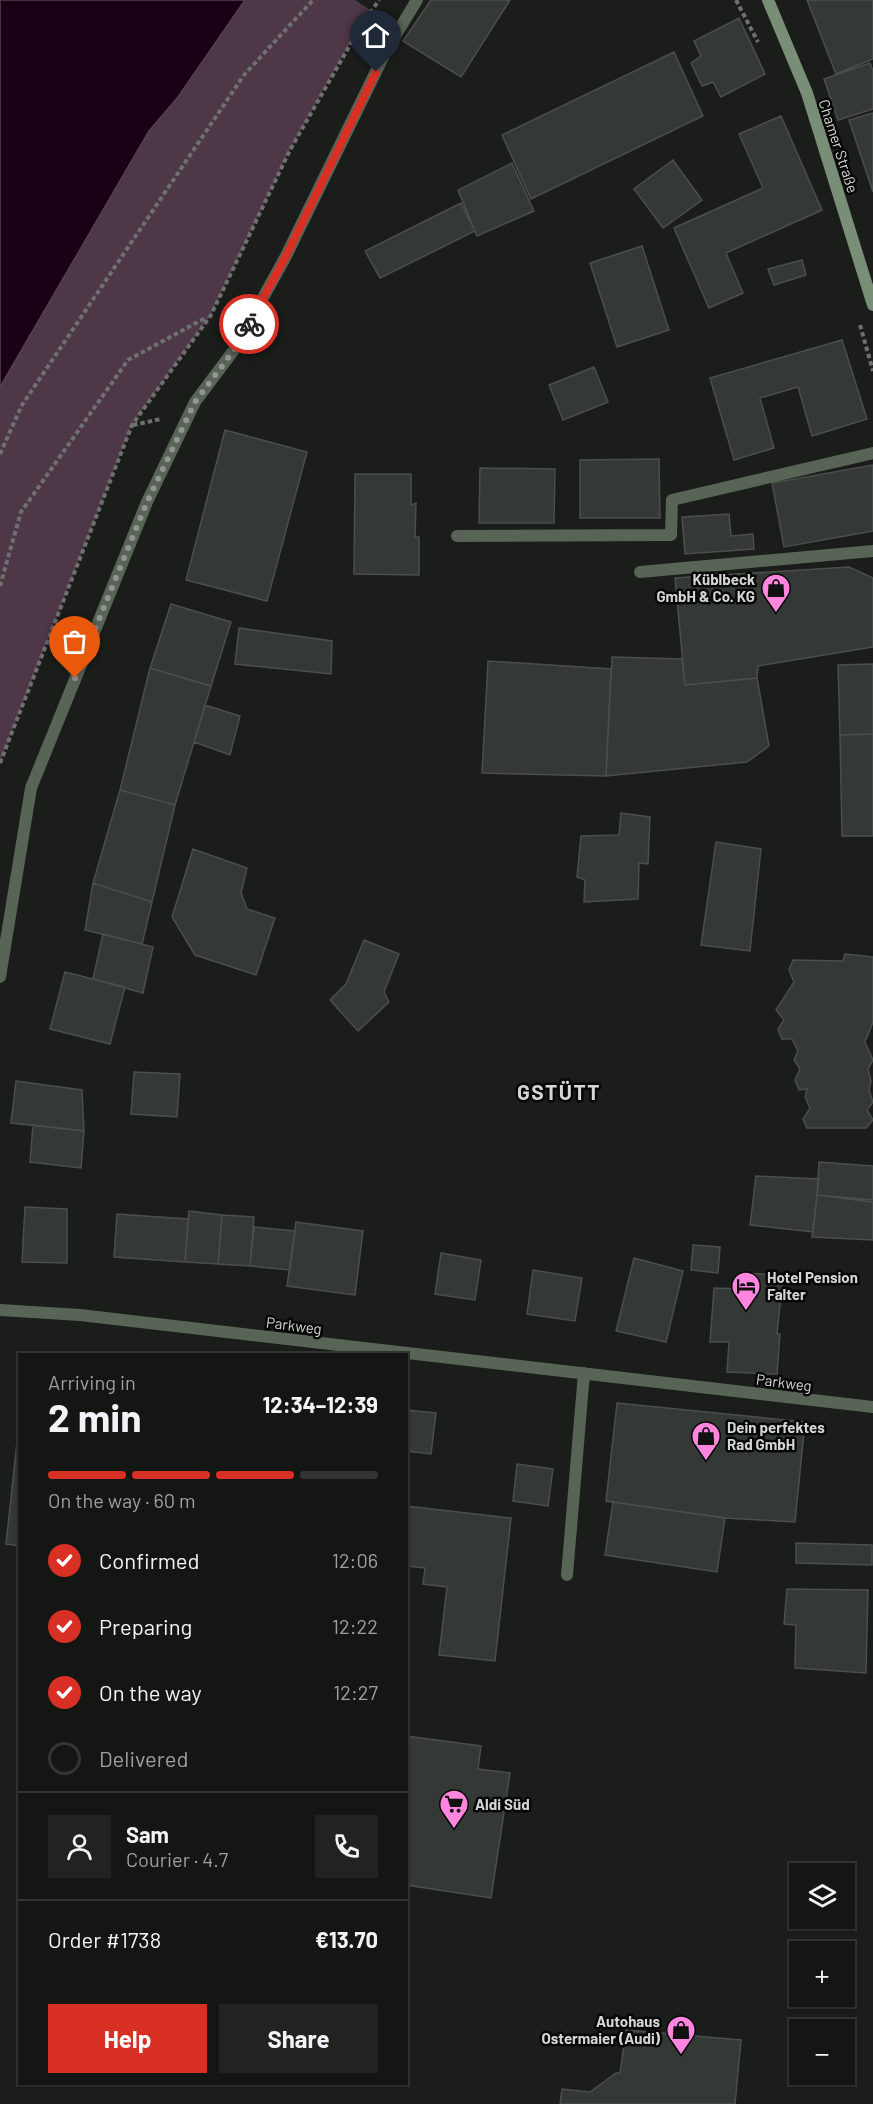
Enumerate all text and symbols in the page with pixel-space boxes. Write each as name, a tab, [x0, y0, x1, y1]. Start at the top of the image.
pin	[350, 10, 401, 72]
icon: home	[359, 19, 392, 52]
street label: Chamer Straße	[815, 97, 863, 195]
courier	[219, 294, 279, 354]
icon: bike	[233, 308, 266, 341]
place label: Küblbeck GmbH & Co. KG	[656, 570, 755, 605]
shop icon: Küblbeck GmbH & Co. KG	[760, 572, 792, 614]
pin	[49, 616, 100, 678]
icon: bag	[58, 625, 91, 658]
district label: GSTÜTT	[517, 1079, 601, 1104]
place label: Hotel Pension Falter	[767, 1268, 858, 1303]
hotel icon: Hotel Pension Falter	[730, 1270, 762, 1312]
street label: Parkweg	[265, 1313, 323, 1337]
text: Arriving in	[48, 1370, 136, 1394]
street label: Parkweg	[755, 1370, 813, 1394]
text: 12:34–12:39	[263, 1391, 378, 1417]
text: 2 min	[48, 1393, 141, 1440]
place label: Dein perfektes Rad GmbH	[727, 1418, 825, 1453]
shop icon: Dein perfektes Rad GmbH	[690, 1420, 722, 1462]
text: On the way · 60 m	[48, 1488, 196, 1512]
icon: check	[48, 1544, 81, 1577]
text: Confirmed	[99, 1547, 199, 1573]
text: 12:06	[332, 1548, 378, 1572]
icon: check	[48, 1610, 81, 1643]
text: Preparing	[99, 1613, 192, 1639]
text: 12:22	[332, 1614, 378, 1638]
icon: check	[48, 1676, 81, 1709]
text: On the way	[99, 1679, 202, 1705]
text: 12:27	[333, 1680, 378, 1704]
text: Delivered	[99, 1745, 188, 1771]
supermarket icon: Aldi Süd	[438, 1788, 470, 1830]
place label: Aldi Süd	[475, 1795, 530, 1813]
button: person	[48, 1815, 111, 1878]
button: phone	[315, 1815, 378, 1878]
text: Sam	[126, 1821, 169, 1847]
text: Courier · 4.7	[126, 1847, 228, 1871]
map controls	[789, 1863, 855, 2085]
button: layers	[789, 1863, 855, 1929]
text: Order #1738	[48, 1926, 161, 1952]
text: €13.70	[315, 1926, 378, 1952]
button: +	[789, 1941, 855, 2007]
button: Help	[48, 2004, 207, 2073]
button: Share	[219, 2004, 378, 2073]
place label: Autohaus Ostermaier (Audi)	[541, 2012, 661, 2047]
shop icon: Autohaus Ostermaier (Audi)	[665, 2014, 697, 2056]
button: −	[789, 2019, 855, 2085]

